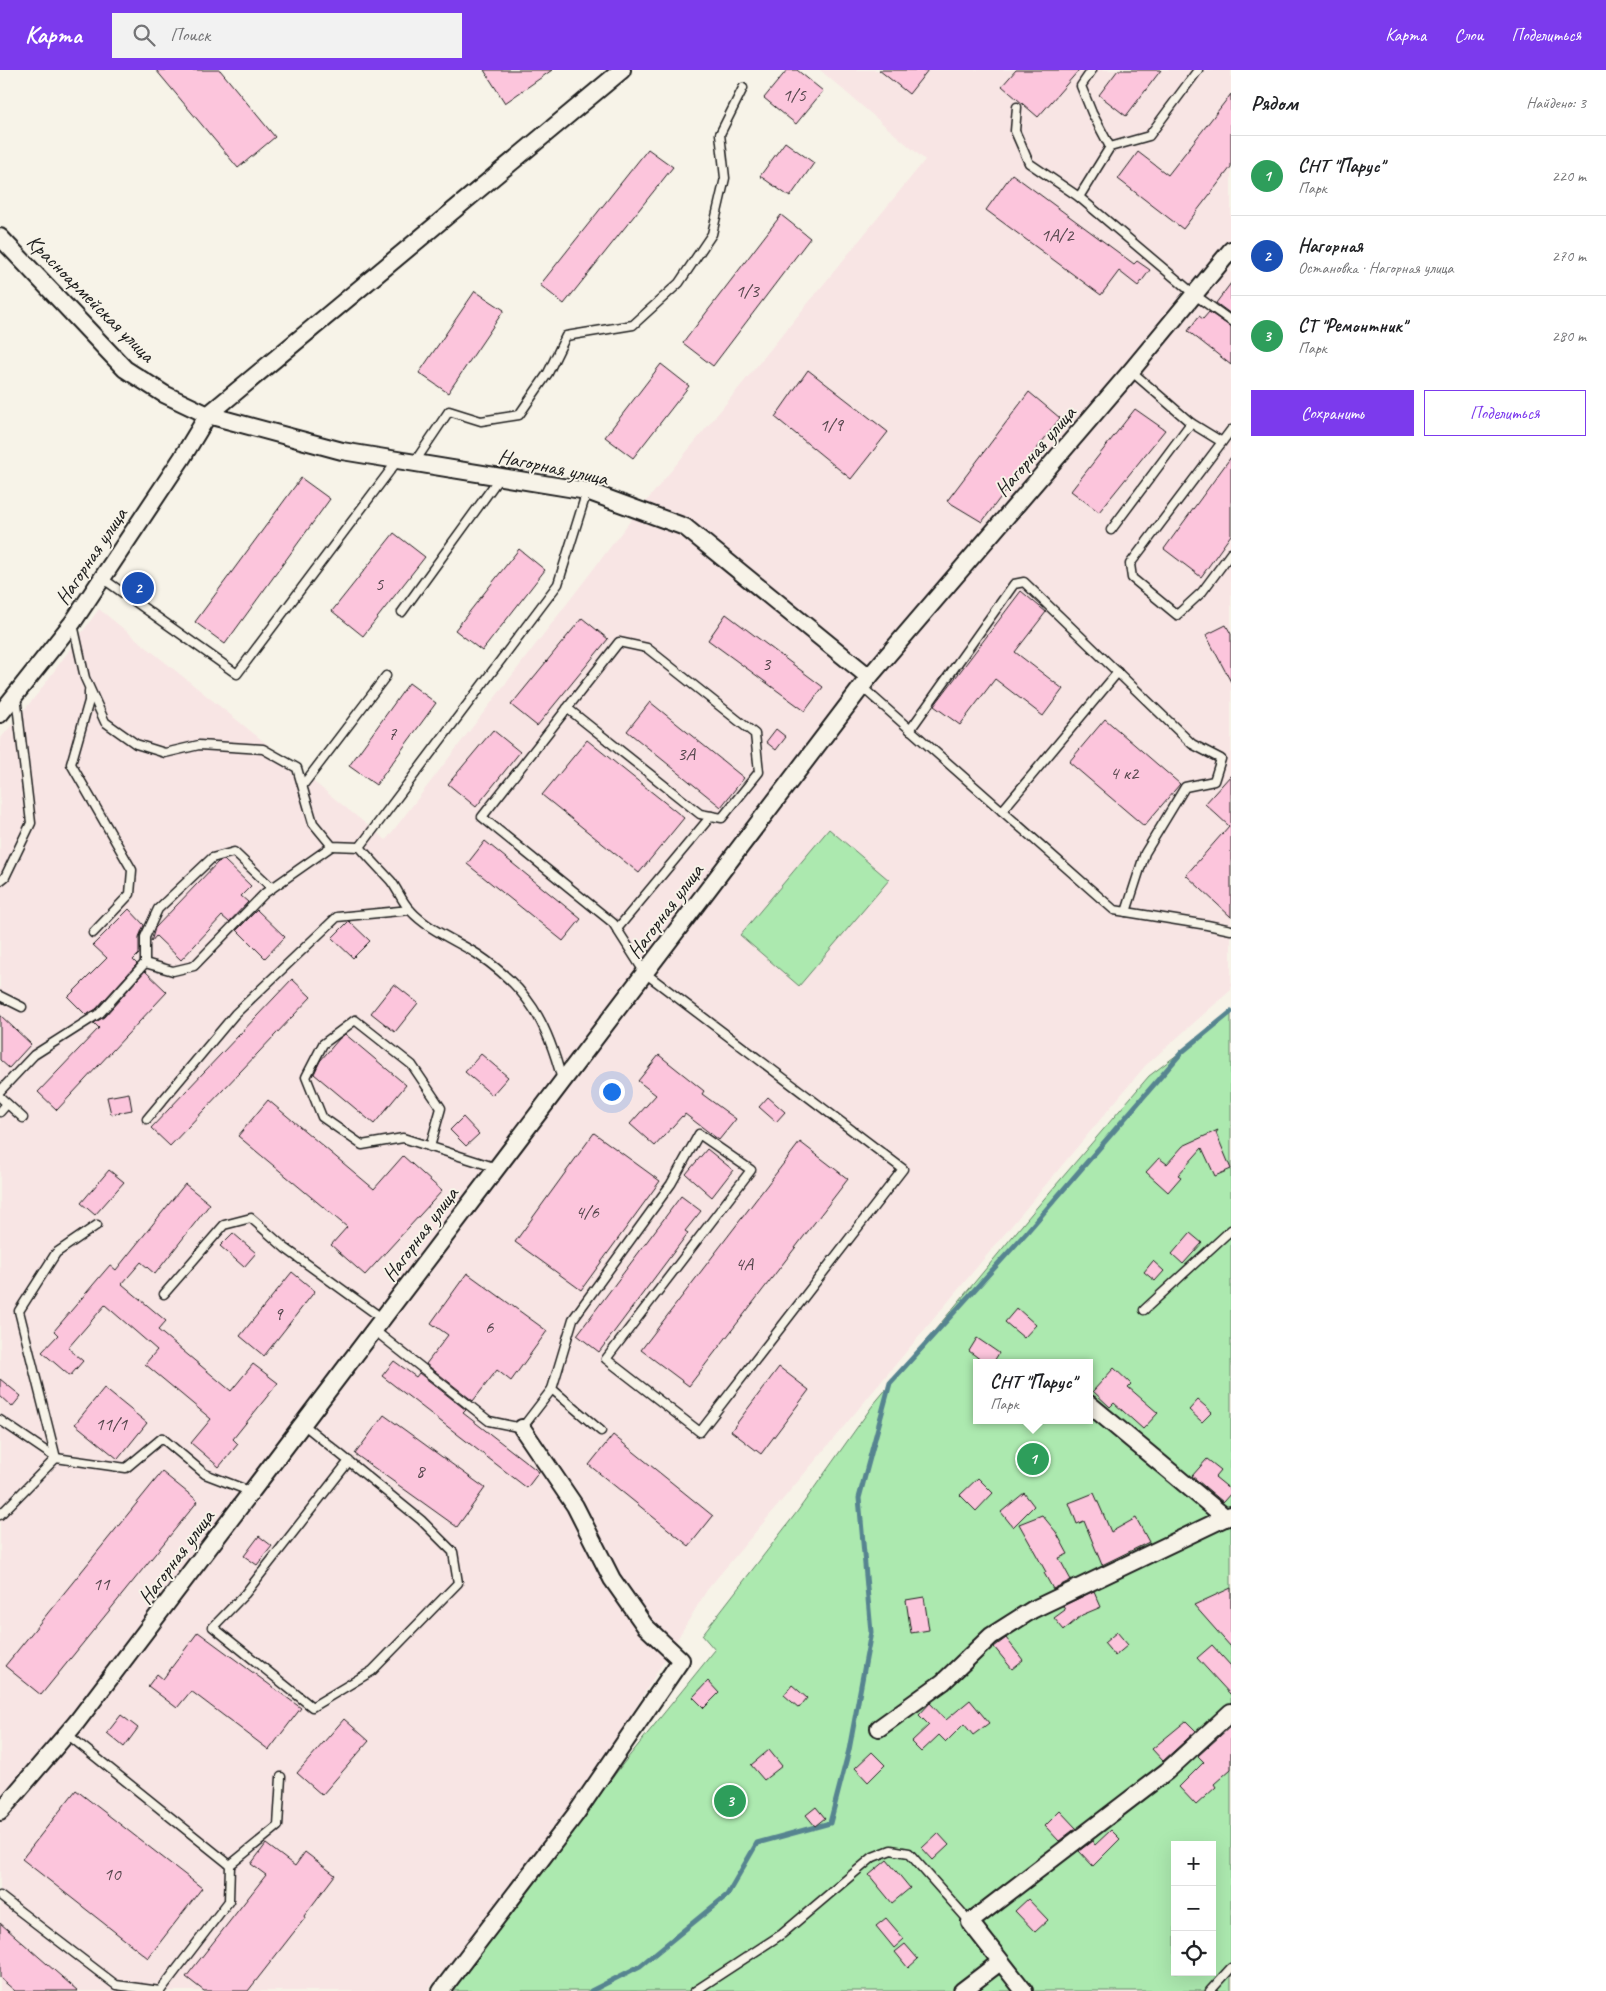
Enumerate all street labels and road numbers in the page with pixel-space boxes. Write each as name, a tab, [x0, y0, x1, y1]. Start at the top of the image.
street label: Красноармейская улица	[22, 229, 162, 369]
street label: Нагорная улица	[989, 399, 1083, 502]
street label: Нагорная улица	[496, 443, 612, 492]
street label: Нагорная улица	[49, 501, 134, 609]
street label: Нагорная улица	[621, 857, 710, 963]
street label: Нагорная улица	[376, 1180, 465, 1286]
street label: Нагорная улица	[132, 1503, 221, 1609]

